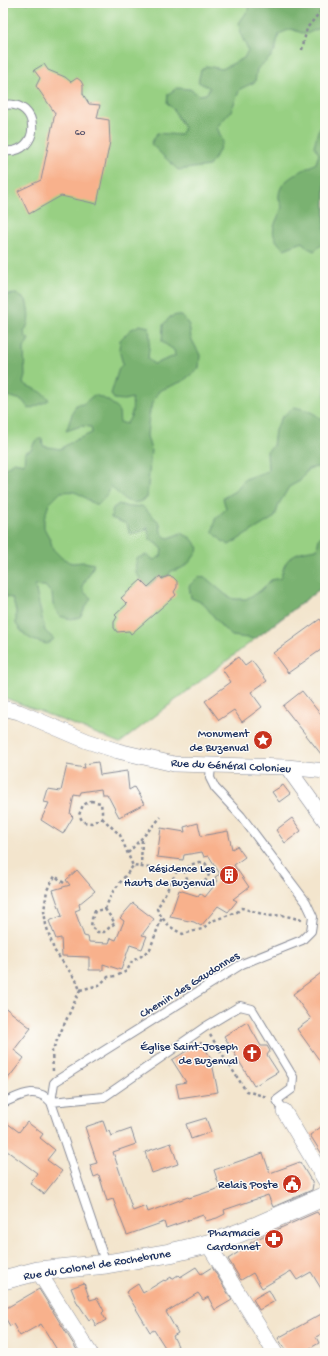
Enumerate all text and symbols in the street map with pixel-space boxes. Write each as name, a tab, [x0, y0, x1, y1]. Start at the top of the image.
house number: 60	[75, 127, 86, 139]
place label: Monument de Buzenval	[189, 728, 250, 756]
place icon: Monument de Buzenval	[252, 729, 274, 751]
street label: Rue du Général Colonieu	[170, 757, 292, 777]
place label: Résidence Les Hauts de Buzenval	[124, 863, 216, 891]
building icon: Résidence Les Hauts de Buzenval	[218, 864, 240, 886]
street label: Chemin des Gaudonnes	[138, 949, 243, 1022]
place label: Église Saint-Joseph de Buzenval	[140, 1041, 239, 1069]
church icon: Église Saint-Joseph de Buzenval	[241, 1042, 263, 1064]
public building icon: Relais Poste	[281, 1173, 303, 1195]
place label: Relais Poste	[218, 1179, 279, 1193]
place label: Pharmacie Cardonnet	[207, 1227, 261, 1255]
pharmacy icon: Pharmacie Cardonnet	[263, 1228, 285, 1250]
street label: Rue du Colonel de Rochebrune	[23, 1247, 173, 1285]

